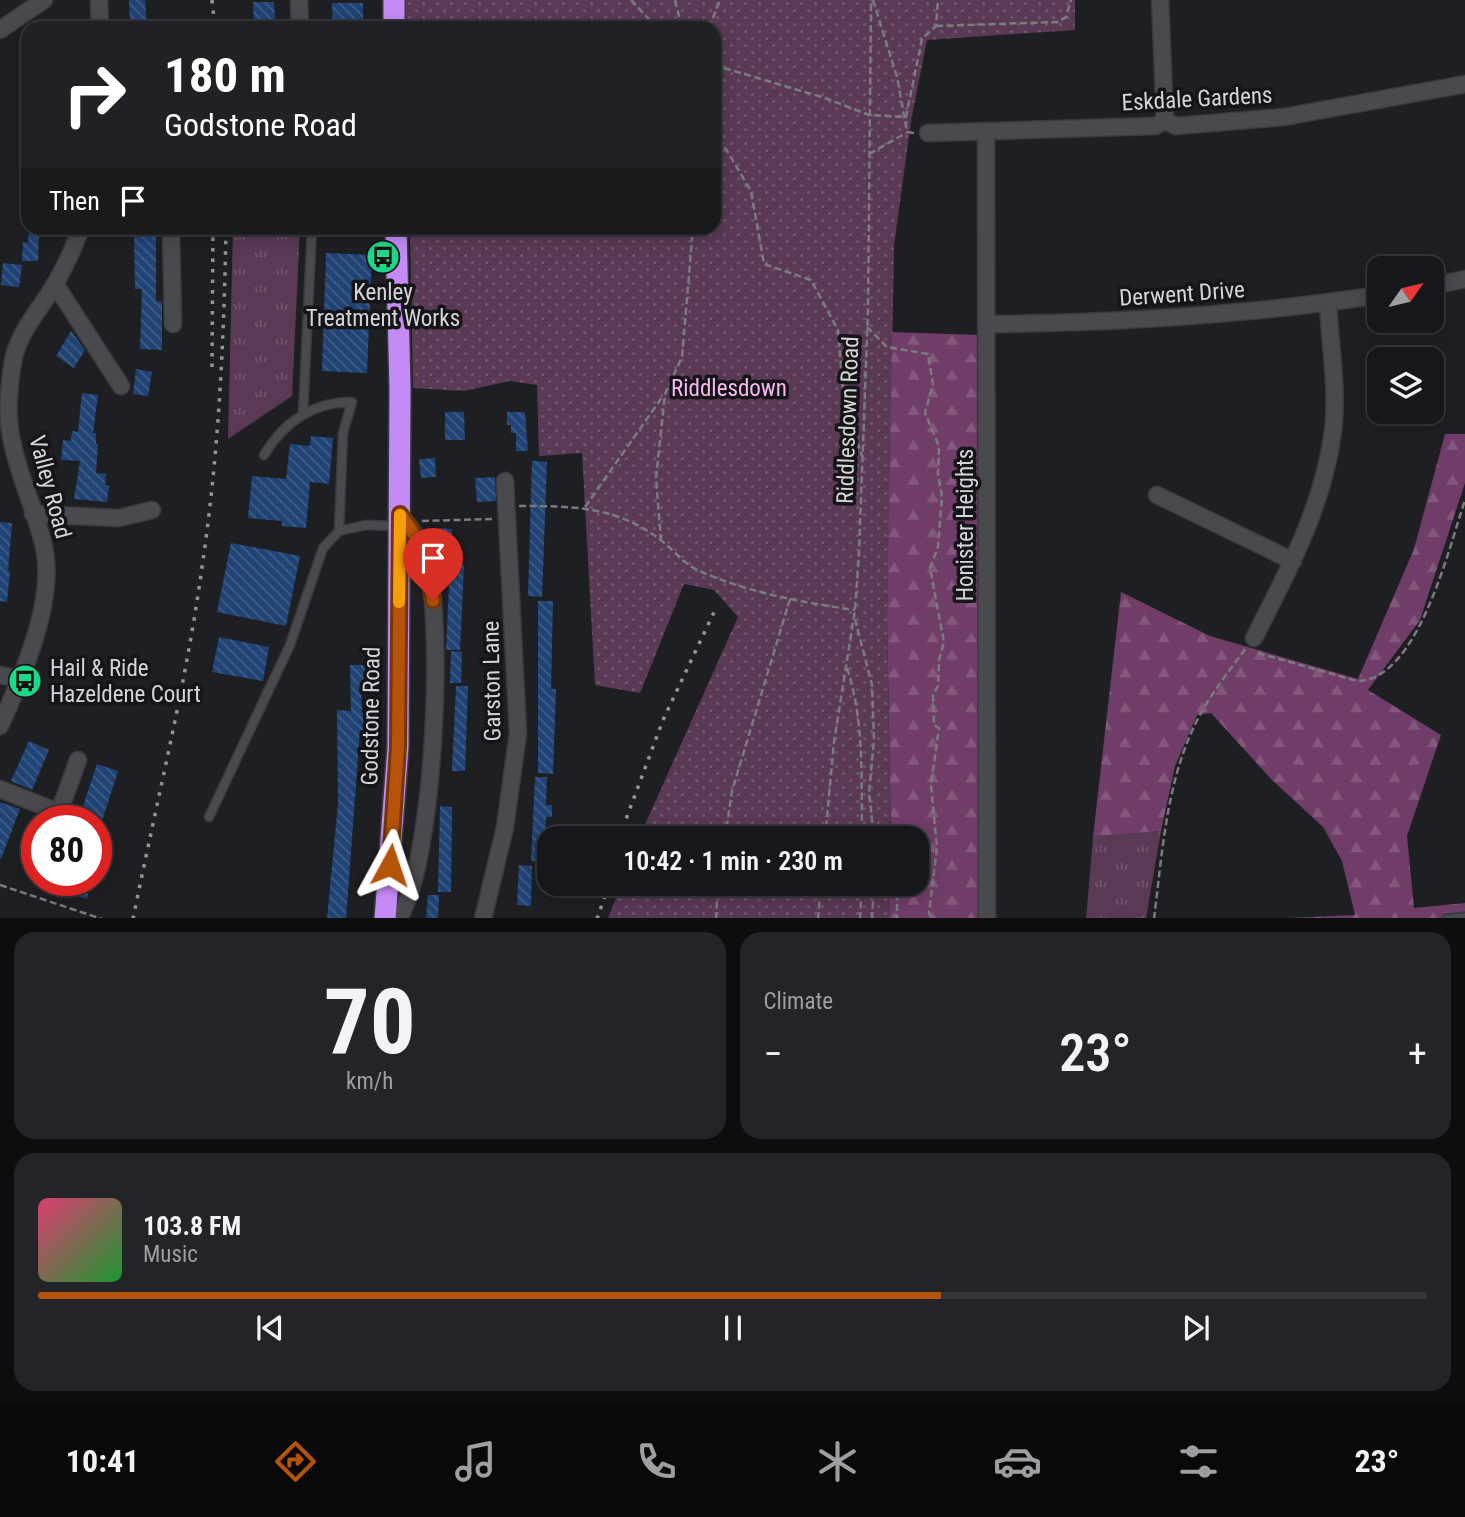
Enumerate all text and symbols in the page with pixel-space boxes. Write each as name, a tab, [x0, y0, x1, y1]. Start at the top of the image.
text: 180 m	[164, 47, 286, 104]
icon: right	[49, 49, 140, 140]
street label: Eskdale Gardens	[1121, 82, 1273, 116]
text: Godstone Road	[164, 106, 357, 144]
icon: arrive	[114, 182, 152, 220]
text: Then	[49, 186, 100, 216]
bus stop icon: Kenley Treatment Works	[364, 238, 402, 276]
north arrow	[1367, 256, 1444, 332]
map controls	[1367, 256, 1444, 424]
street label: Derwent Drive	[1118, 276, 1246, 312]
place label: Kenley Treatment Works	[306, 279, 460, 332]
street label: Riddlesdown Road	[832, 336, 864, 504]
button: layers	[1367, 347, 1444, 424]
park label: Riddlesdown	[671, 375, 787, 402]
street label: Valley Road	[23, 432, 77, 542]
street label: Honister Heights	[952, 449, 979, 601]
pin	[403, 528, 463, 600]
icon: arrive	[414, 539, 452, 577]
street label: Garston Lane	[477, 621, 507, 741]
street label: Godstone Road	[356, 647, 386, 785]
place label: Hail & Ride Hazeldene Court	[50, 655, 201, 708]
bus stop icon: Hail & Ride Hazeldene Court	[6, 662, 44, 700]
speed limit sign: 80	[21, 805, 112, 896]
position arrow	[353, 828, 427, 902]
text: 10:42 · 1 min · 230 m	[623, 846, 843, 876]
text: 70	[324, 969, 416, 1075]
text: Climate	[764, 988, 833, 1015]
text: 23°	[1059, 1023, 1131, 1084]
text: −	[764, 1032, 783, 1076]
text: +	[1408, 1032, 1427, 1076]
text: km/h	[346, 1068, 393, 1095]
text: 103.8 FM	[143, 1211, 241, 1241]
text: Music	[143, 1241, 198, 1268]
icon: previous	[251, 1309, 289, 1347]
icon: pause	[714, 1309, 752, 1347]
icon: next	[1177, 1309, 1215, 1347]
icon: directions	[271, 1437, 320, 1486]
icon: music	[451, 1437, 500, 1486]
icon: phone	[632, 1437, 681, 1486]
icon: climate	[813, 1437, 862, 1486]
icon: car	[993, 1437, 1042, 1486]
icon: filters	[1174, 1437, 1223, 1486]
text: 10:41	[66, 1442, 139, 1480]
text: 23°	[1354, 1442, 1399, 1480]

